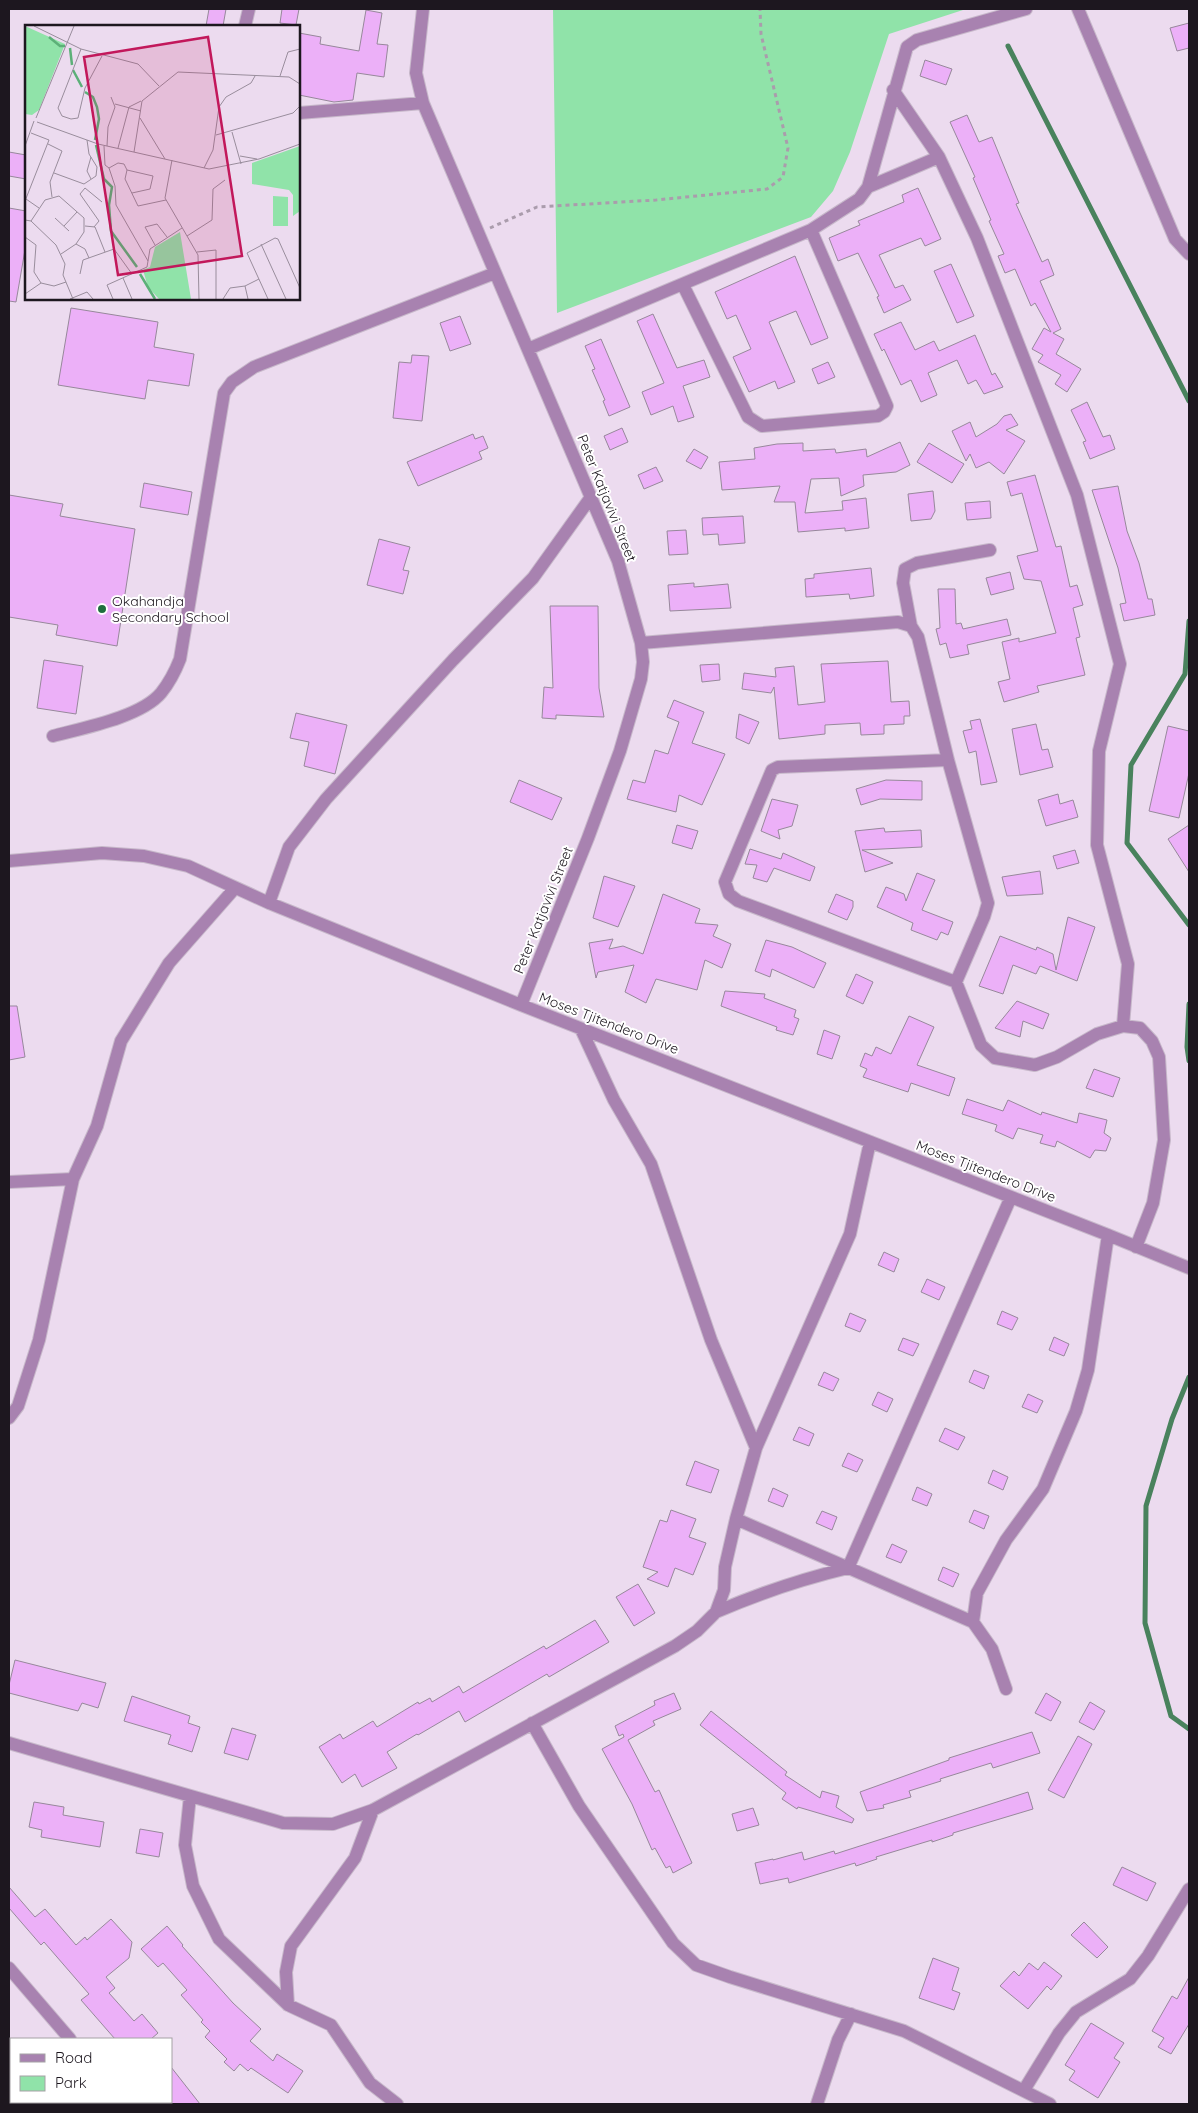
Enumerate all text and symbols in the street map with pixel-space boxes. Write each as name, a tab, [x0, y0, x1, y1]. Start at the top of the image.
inset map	[25, 25, 300, 300]
street label: Peter Katjavivi Street	[573, 432, 641, 564]
place label: Okahandja Secondary School	[112, 592, 229, 626]
marker: Okahandja Secondary School	[96, 603, 108, 615]
street label: Peter Katjavivi Street	[509, 844, 577, 976]
street label: Moses Tjitendero Drive	[537, 988, 682, 1058]
street label: Moses Tjitendero Drive	[914, 1136, 1059, 1206]
legend	[10, 2038, 172, 2103]
text: Road	[55, 2048, 92, 2067]
text: Park	[55, 2073, 87, 2092]

